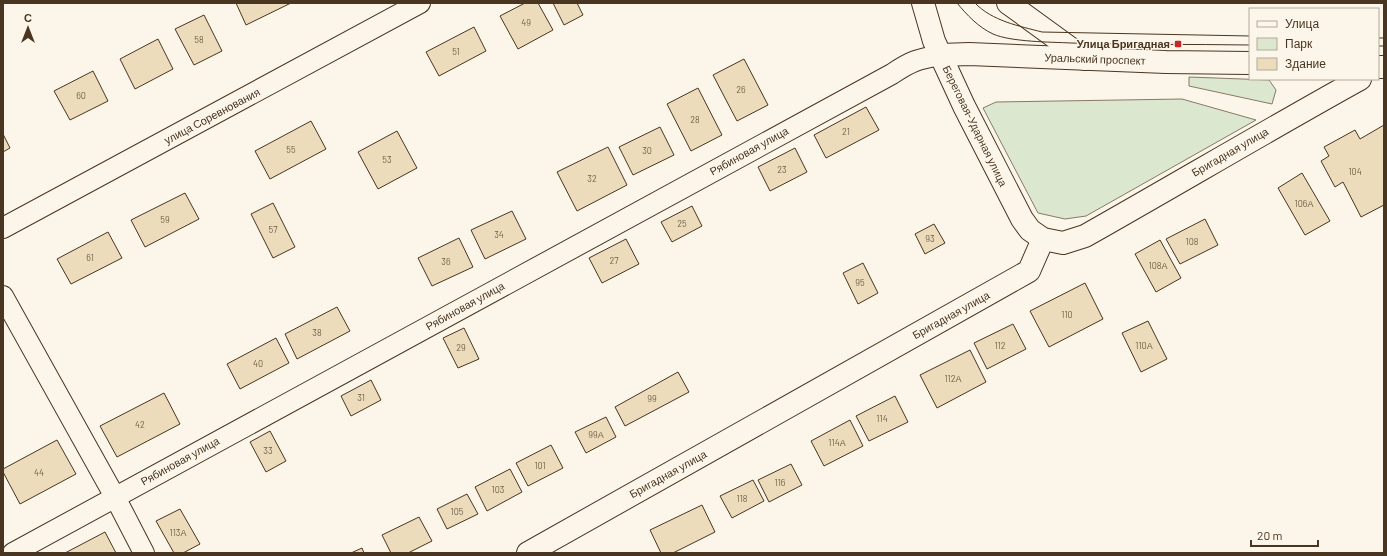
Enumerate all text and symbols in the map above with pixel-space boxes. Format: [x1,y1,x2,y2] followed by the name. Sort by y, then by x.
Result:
[8,8,48,48] north arrow
[1249,8,1379,80] legend
[24,11,32,24] text: С
[1285,16,1319,31] text: Улица
[521,17,531,28] house number: 49
[194,34,204,45] house number: 58
[1285,36,1313,51] text: Парк
[1077,37,1170,50] place label: Улица Бригадная
[1173,39,1183,49] marker: Улица Бригадная
[452,46,460,57] house number: 51
[1044,50,1146,67] street label: Уральский проспект
[1285,56,1326,71] text: Здание
[940,63,1011,189] street label: Береговая-Ударная улица
[736,84,746,95] house number: 26
[162,85,262,146] street label: улица Соревнования
[76,90,86,101] house number: 60
[690,114,700,125] house number: 28
[707,123,791,178] street label: Рябиновая улица
[1189,124,1271,179] street label: Бригадная улица
[842,126,850,137] house number: 21
[286,144,296,155] house number: 55
[642,145,652,156] house number: 30
[382,154,392,165] house number: 53
[777,164,787,175] house number: 23
[1348,166,1362,177] house number: 104
[587,173,597,184] house number: 32
[1295,198,1313,209] house number: 106А
[160,214,170,225] house number: 59
[677,218,687,229] house number: 25
[269,224,278,235] house number: 57
[494,229,504,240] house number: 34
[925,233,935,244] house number: 93
[1186,236,1199,247] house number: 108
[86,252,94,263] house number: 61
[609,255,619,266] house number: 27
[441,256,451,267] house number: 36
[1149,260,1167,271] house number: 108А
[855,277,865,288] house number: 95
[423,278,507,333] street label: Рябиновая улица
[910,288,992,341] street label: Бригадная улица
[1061,309,1073,320] house number: 110
[312,327,322,338] house number: 38
[994,340,1006,351] house number: 112
[1135,340,1153,351] house number: 110А
[456,342,466,353] house number: 29
[253,358,263,369] house number: 40
[944,373,962,384] house number: 112А
[357,392,365,403] house number: 31
[647,393,657,404] house number: 99
[876,413,888,424] house number: 114
[135,419,145,430] house number: 42
[588,429,604,440] house number: 99А
[138,433,222,488] street label: Рябиновая улица
[828,437,846,448] house number: 114А
[263,445,273,456] house number: 33
[627,447,709,500] street label: Бригадная улица
[534,460,546,471] house number: 101
[34,467,44,478] house number: 44
[775,477,786,488] house number: 116
[492,484,505,495] house number: 103
[736,493,748,504] house number: 118
[451,506,464,517] house number: 105
[1251,522,1318,548] scale bar
[170,527,186,538] house number: 113А
[1257,528,1283,542] text: 20 m

